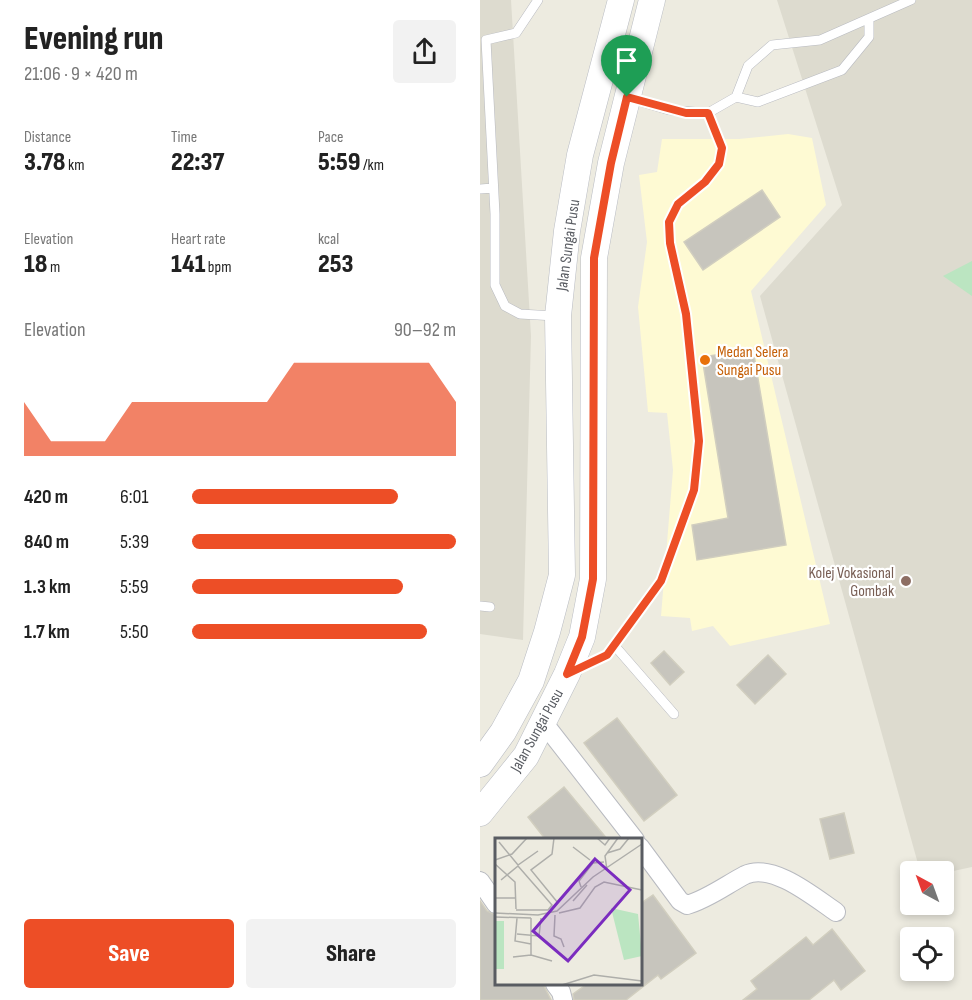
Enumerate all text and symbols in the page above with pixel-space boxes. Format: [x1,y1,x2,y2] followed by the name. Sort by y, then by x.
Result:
[24,19,164,59] text: Evening run
[393,20,456,83] button: share
[601,35,652,97] pin
[610,44,643,77] icon: arrive
[24,62,138,86] text: 21:06 · 9 × 420 m
[24,128,71,147] text: Distance
[171,128,197,147] text: Time
[318,128,343,147] text: Pace
[24,147,66,178] text: 3.78
[171,147,224,178] text: 22:37
[318,147,361,178] text: 5:59
[66,156,85,175] text: km
[361,156,384,175] text: /km
[553,198,584,293] street label: Jalan Sungai Pusu
[24,230,73,249] text: Elevation
[171,230,226,249] text: Heart rate
[318,230,339,249] text: kcal
[24,249,47,280] text: 18
[171,249,205,280] text: 141
[318,249,354,280] text: 253
[47,258,60,277] text: m
[205,258,231,277] text: bpm
[24,318,86,342] text: Elevation
[394,318,456,342] text: 90–92 m
[717,343,788,380] place label: Medan Selera Sungai Pusu
[698,353,712,367] marker: Medan Selera Sungai Pusu
[24,485,68,509] text: 420 m
[120,485,148,509] text: 6:01
[24,530,69,554] text: 840 m
[120,530,149,554] text: 5:39
[809,564,894,601] place label: Kolej Vokasional Gombak
[899,574,913,588] marker: Kolej Vokasional Gombak
[24,575,71,599] text: 1.3 km
[120,575,149,599] text: 5:59
[24,620,70,644] text: 1.7 km
[120,620,149,644] text: 5:50
[506,686,568,776] street label: Jalan Sungai Pusu
[495,838,642,985] inset map
[900,861,954,915] north arrow
[900,861,954,981] map controls
[24,919,234,988] button: Save
[246,919,456,988] button: Share
[900,927,954,981] button: locate

